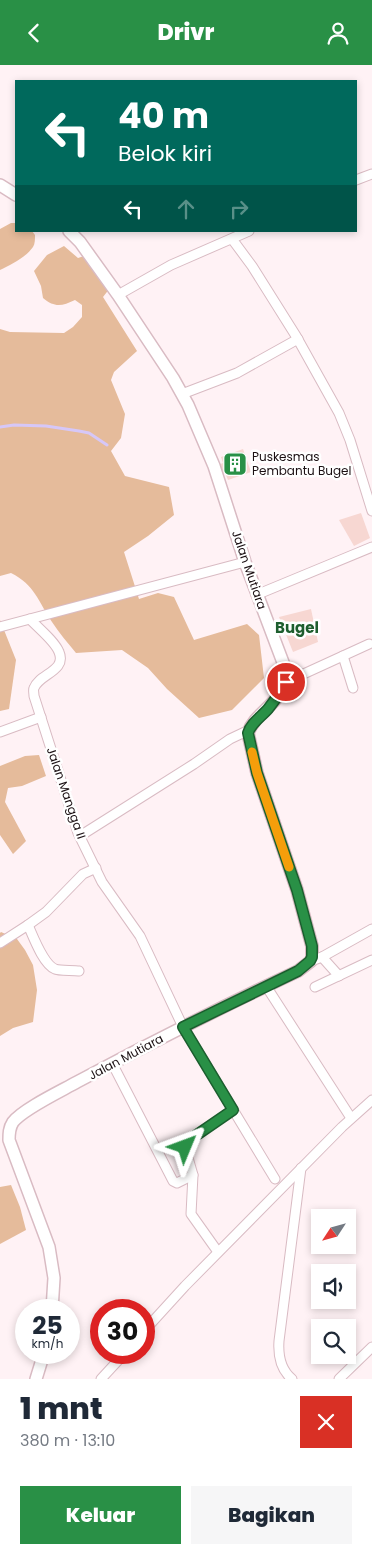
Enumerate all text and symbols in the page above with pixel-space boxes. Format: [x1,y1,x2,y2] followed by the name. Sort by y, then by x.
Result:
[158,17,214,48] text: Drivr
[20,19,48,47] icon: back
[324,19,352,47] icon: person
[118,91,209,140] text: 40 m
[35,100,100,165] icon: left
[118,138,212,169] text: Belok kiri
[119,195,147,223] icon: left
[172,195,200,223] icon: ahead
[225,195,253,223] icon: right
[252,448,351,479] place label: Puskesmas Pembantu Bugel
[222,451,248,477] building icon: Puskesmas Pembantu Bugel
[228,528,271,612] street label: Jalan Mutiara
[275,617,319,638] district label: Bugel
[265,661,307,703] pin
[272,668,300,696] icon: arrive
[43,745,90,841] street label: Jalan Mangga II
[85,1030,166,1083] street label: Jalan Mutiara
[158,1120,210,1172] position arrow
[311,1209,356,1254] north arrow
[311,1209,356,1364] map controls
[311,1264,356,1309] button: sound
[90,1299,155,1364] speed limit sign: 30
[32,1308,63,1343] text: 25
[311,1319,356,1364] button: search
[32,1335,63,1352] text: km/h
[20,1387,103,1430] text: 1 mnt
[300,1396,352,1448] button: close
[20,1429,115,1452] text: 380 m · 13:10
[20,1486,181,1544] button: Keluar
[191,1486,352,1544] button: Bagikan

